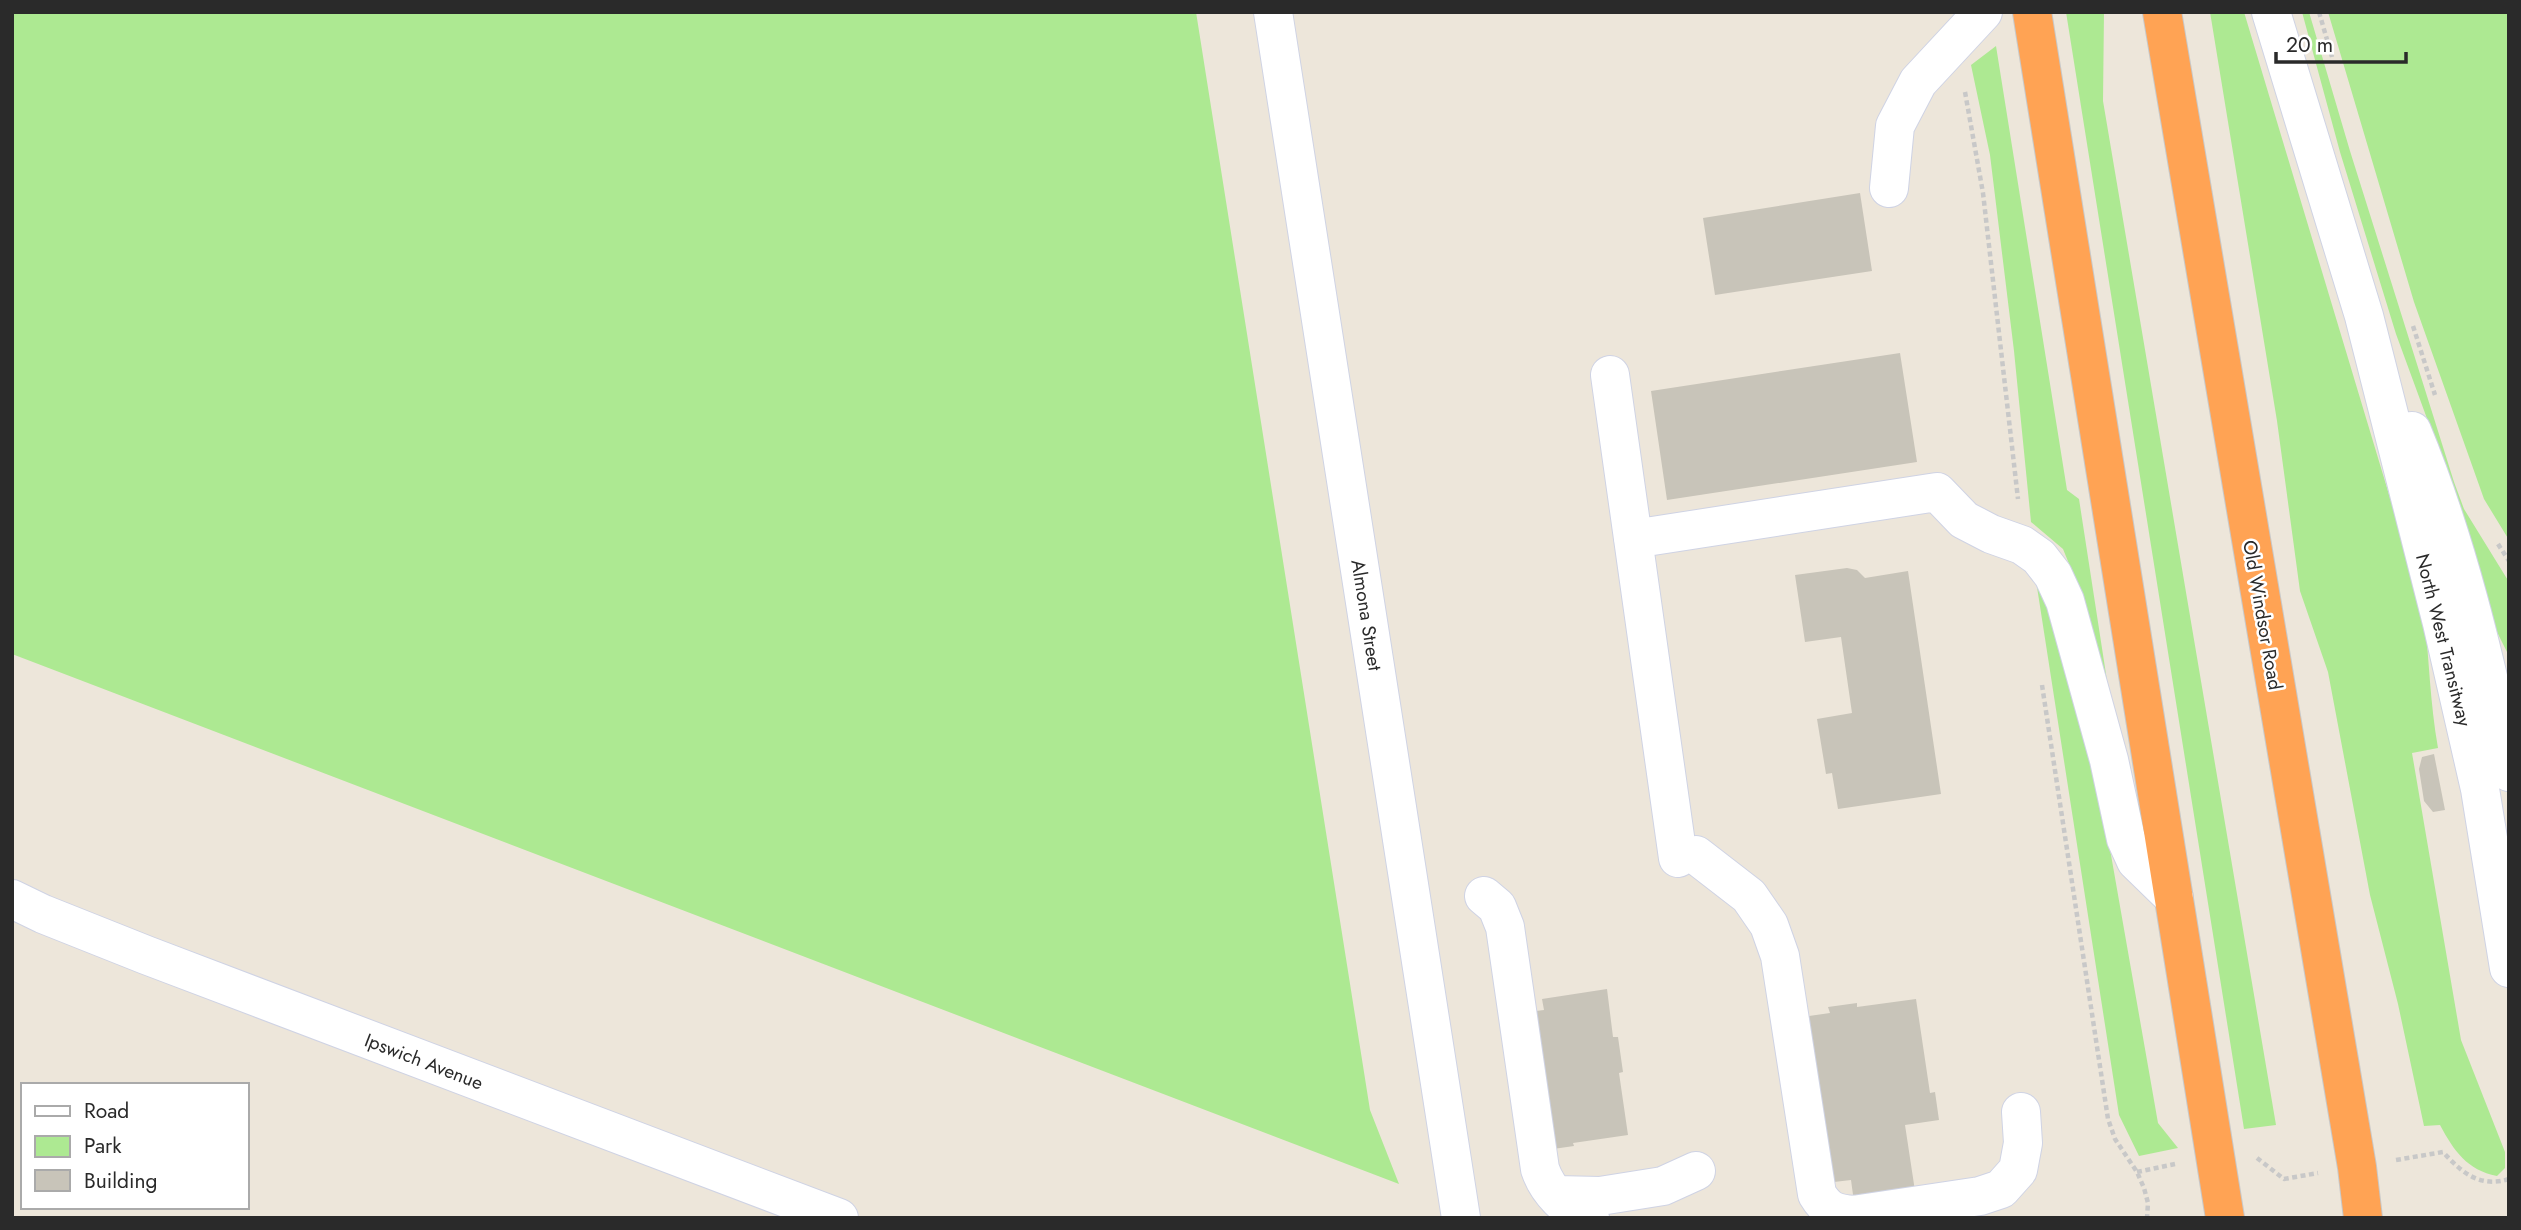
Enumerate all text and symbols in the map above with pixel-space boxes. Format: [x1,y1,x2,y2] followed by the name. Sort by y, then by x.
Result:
[2276,21,2406,65] scale bar
[2286,30,2333,60] text: 20 m
[2236,538,2289,692] street label: Old Windsor Road
[2409,551,2478,730] street label: North West Transitway
[1344,558,1389,673] street label: Almona Street
[361,1026,487,1097] street label: Ipswich Avenue
[21,1083,248,1209] legend
[84,1096,129,1126] text: Road
[84,1131,122,1161] text: Park
[84,1166,157,1196] text: Building

